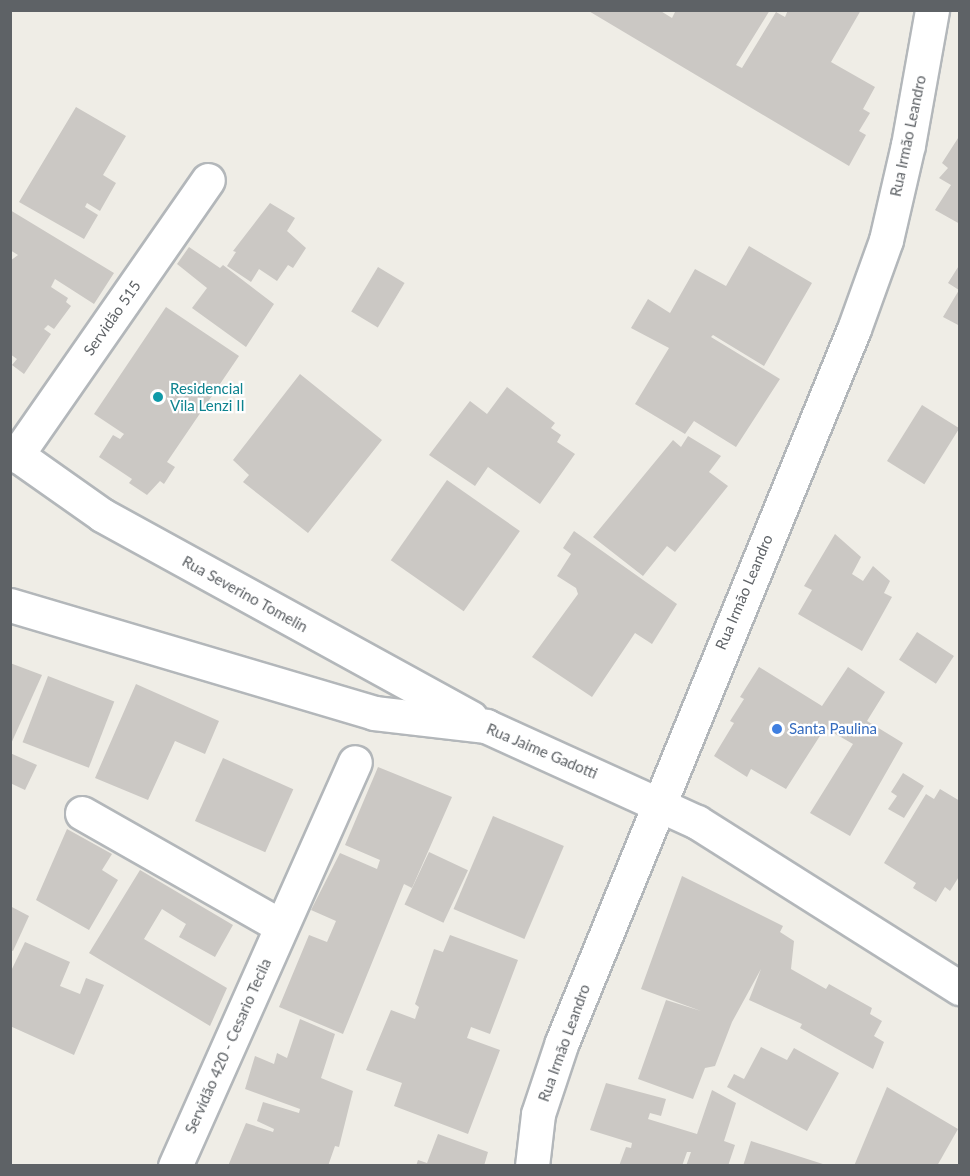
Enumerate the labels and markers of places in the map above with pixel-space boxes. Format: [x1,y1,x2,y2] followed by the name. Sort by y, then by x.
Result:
[170,379,245,414] place label: Residencial Vila Lenzi II
[151,390,165,404] marker: Residencial Vila Lenzi II
[789,720,877,738] place label: Santa Paulina
[770,722,784,736] marker: Santa Paulina

